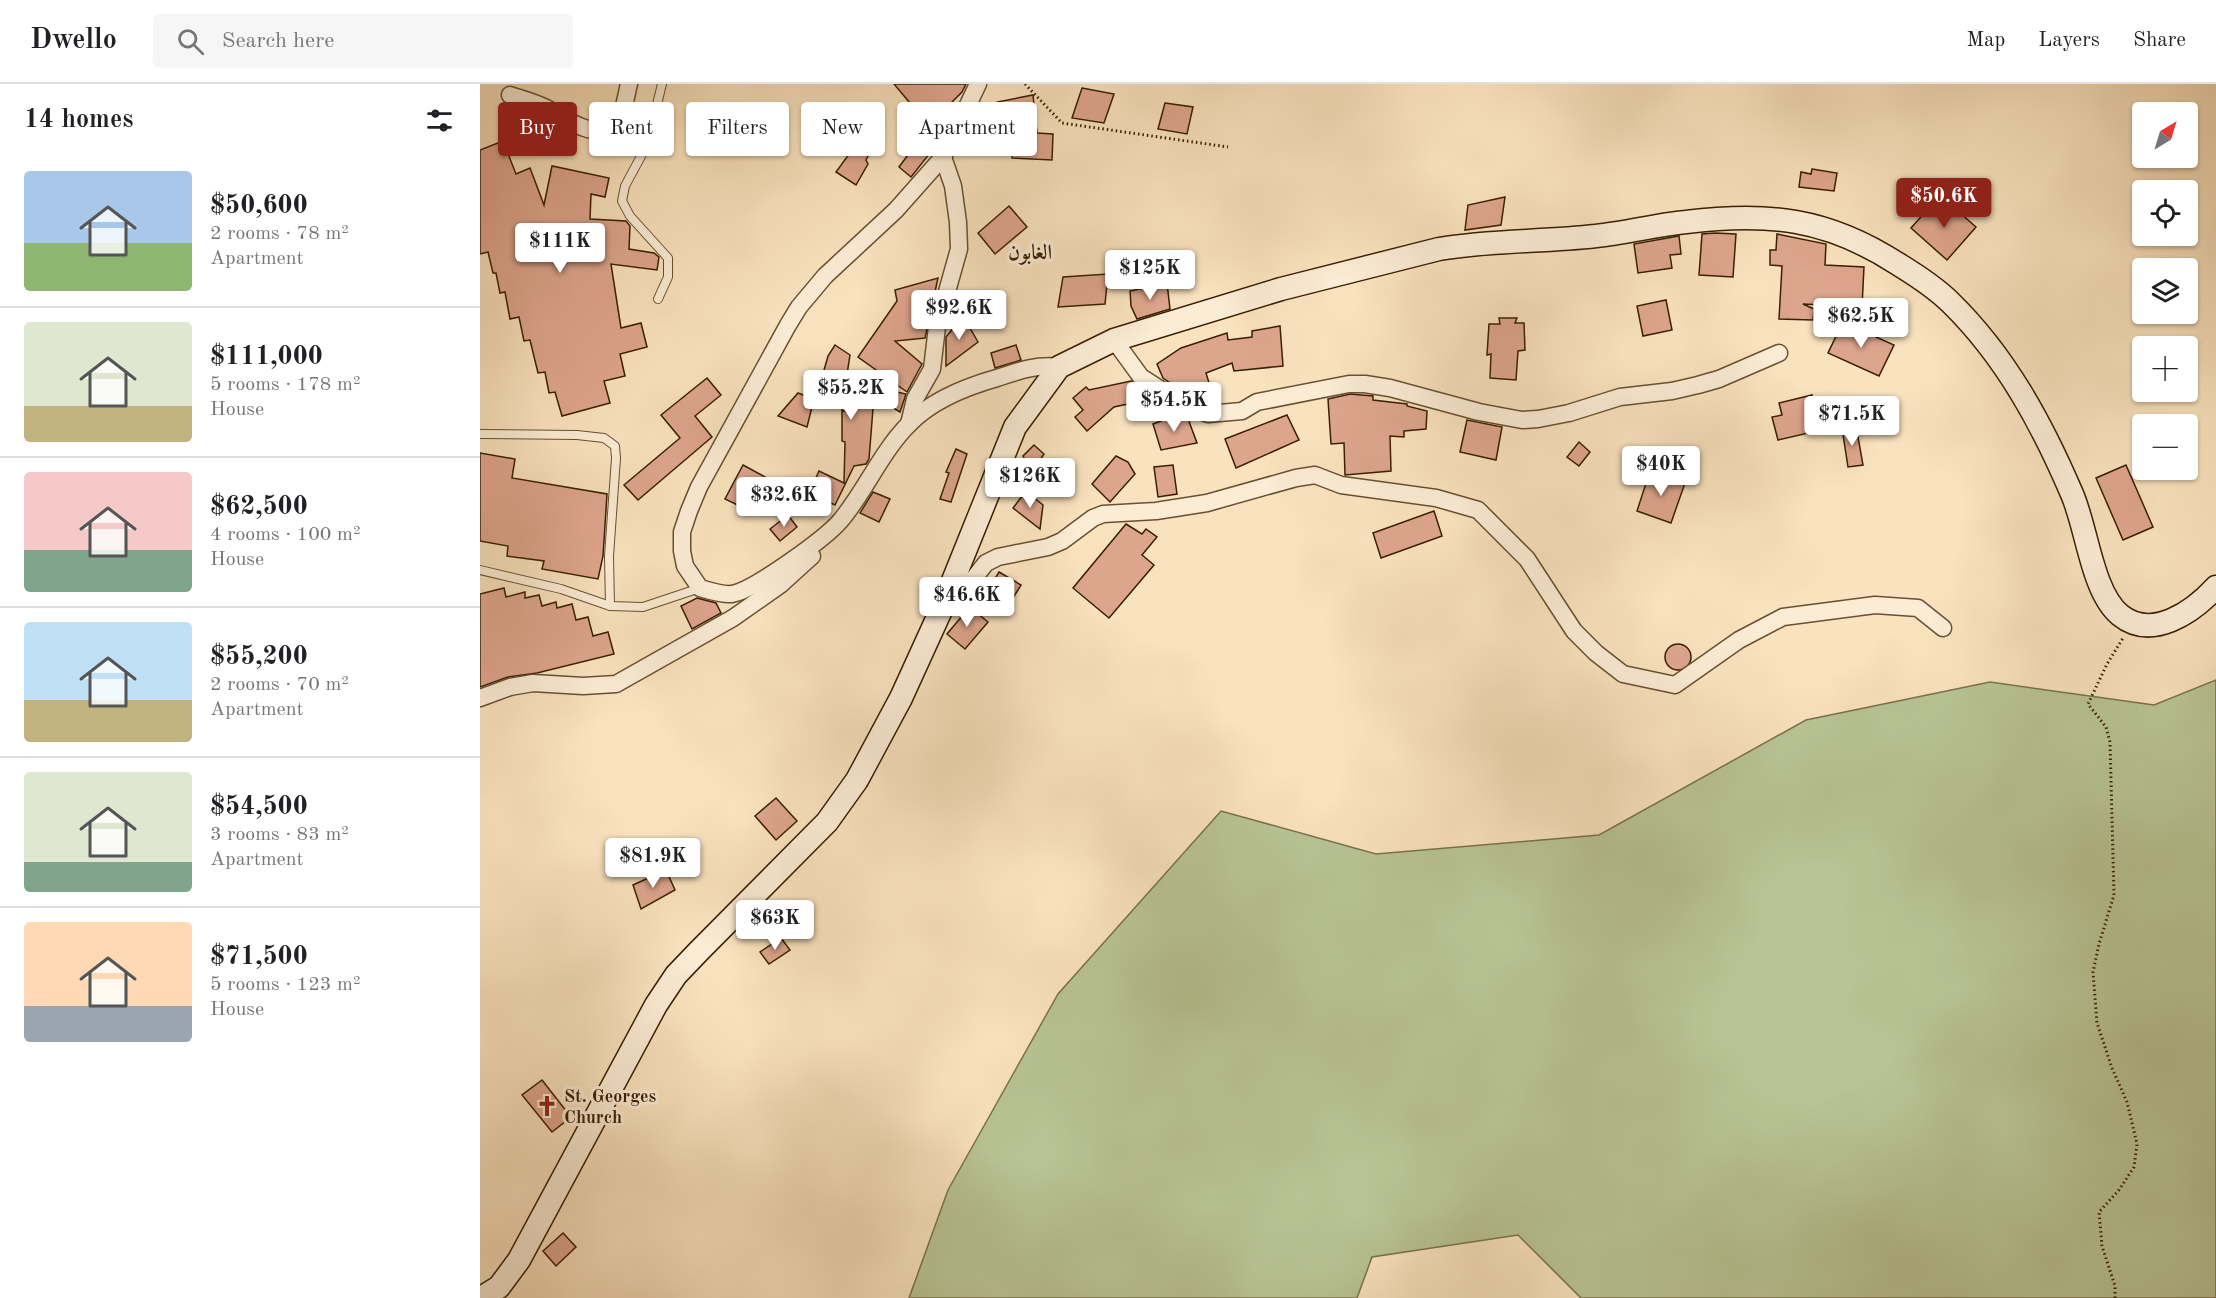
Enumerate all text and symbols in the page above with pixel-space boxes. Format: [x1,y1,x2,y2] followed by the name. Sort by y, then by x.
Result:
[153,14,573,68] search box
[174,25,207,58] icon: search
[30,27,117,55] text: Dwello
[222,30,334,52] text: Search here
[1966,30,2005,51] text: Map
[2038,30,2100,51] text: Layers
[2133,30,2186,51] text: Share
[498,102,577,156] chip: Buy
[589,102,674,156] chip: Rent
[686,102,789,156] chip: Filters
[801,102,885,156] chip: New
[897,102,1037,156] chip: Apartment
[2132,102,2198,168] north arrow
[2132,102,2198,480] map controls
[423,104,456,137] icon: filters
[24,107,133,133] text: 14 homes
[1895,178,1993,229] pin: $50.6K
[2132,180,2198,246] button: locate
[1910,187,1978,207] text: $50.6K
[210,193,308,219] text: $50,600
[72,195,144,267] icon: home
[518,223,602,274] pin: $111K
[210,224,349,244] text: 2 rooms · 78 m²
[529,232,591,252] text: $111K
[1008,242,1052,265] district label: الغابون
[210,249,304,269] text: Apartment
[1108,250,1192,301] pin: $125K
[2132,258,2198,324] button: layers
[1119,259,1181,279] text: $125K
[910,290,1008,341] pin: $92.6K
[1812,298,1910,349] pin: $62.5K
[925,299,993,319] text: $92.6K
[1827,307,1895,327] text: $62.5K
[2132,336,2198,402] button: +
[210,344,323,370] text: $111,000
[72,346,144,418] icon: home
[802,370,900,421] pin: $55.2K
[210,375,360,395] text: 5 rooms · 178 m²
[817,379,885,399] text: $55.2K
[1125,382,1223,433] pin: $54.5K
[1140,391,1208,411] text: $54.5K
[1803,396,1901,447] pin: $71.5K
[210,400,264,420] text: House
[1818,405,1886,425] text: $71.5K
[2132,414,2198,480] button: −
[1625,446,1697,497] pin: $40K
[1636,455,1686,475] text: $40K
[988,458,1072,509] pin: $126K
[999,467,1061,487] text: $126K
[735,477,833,528] pin: $32.6K
[750,486,818,506] text: $32.6K
[210,494,308,520] text: $62,500
[72,496,144,568] icon: home
[210,525,360,545] text: 4 rooms · 100 m²
[210,550,264,570] text: House
[918,577,1016,628] pin: $46.6K
[933,586,1001,606] text: $46.6K
[210,644,308,670] text: $55,200
[72,646,144,718] icon: home
[210,675,349,695] text: 2 rooms · 70 m²
[210,700,304,720] text: Apartment
[210,794,308,820] text: $54,500
[72,796,144,868] icon: home
[210,825,349,845] text: 3 rooms · 83 m²
[604,838,702,889] pin: $81.9K
[619,847,687,867] text: $81.9K
[210,850,304,870] text: Apartment
[739,900,811,951] pin: $63K
[750,909,800,929] text: $63K
[210,944,308,970] text: $71,500
[72,946,144,1018] icon: home
[210,975,360,995] text: 5 rooms · 123 m²
[210,1000,264,1020] text: House
[564,1088,657,1127] place label: St. Georges Church
[535,1094,559,1118] church icon: St. Georges Church

